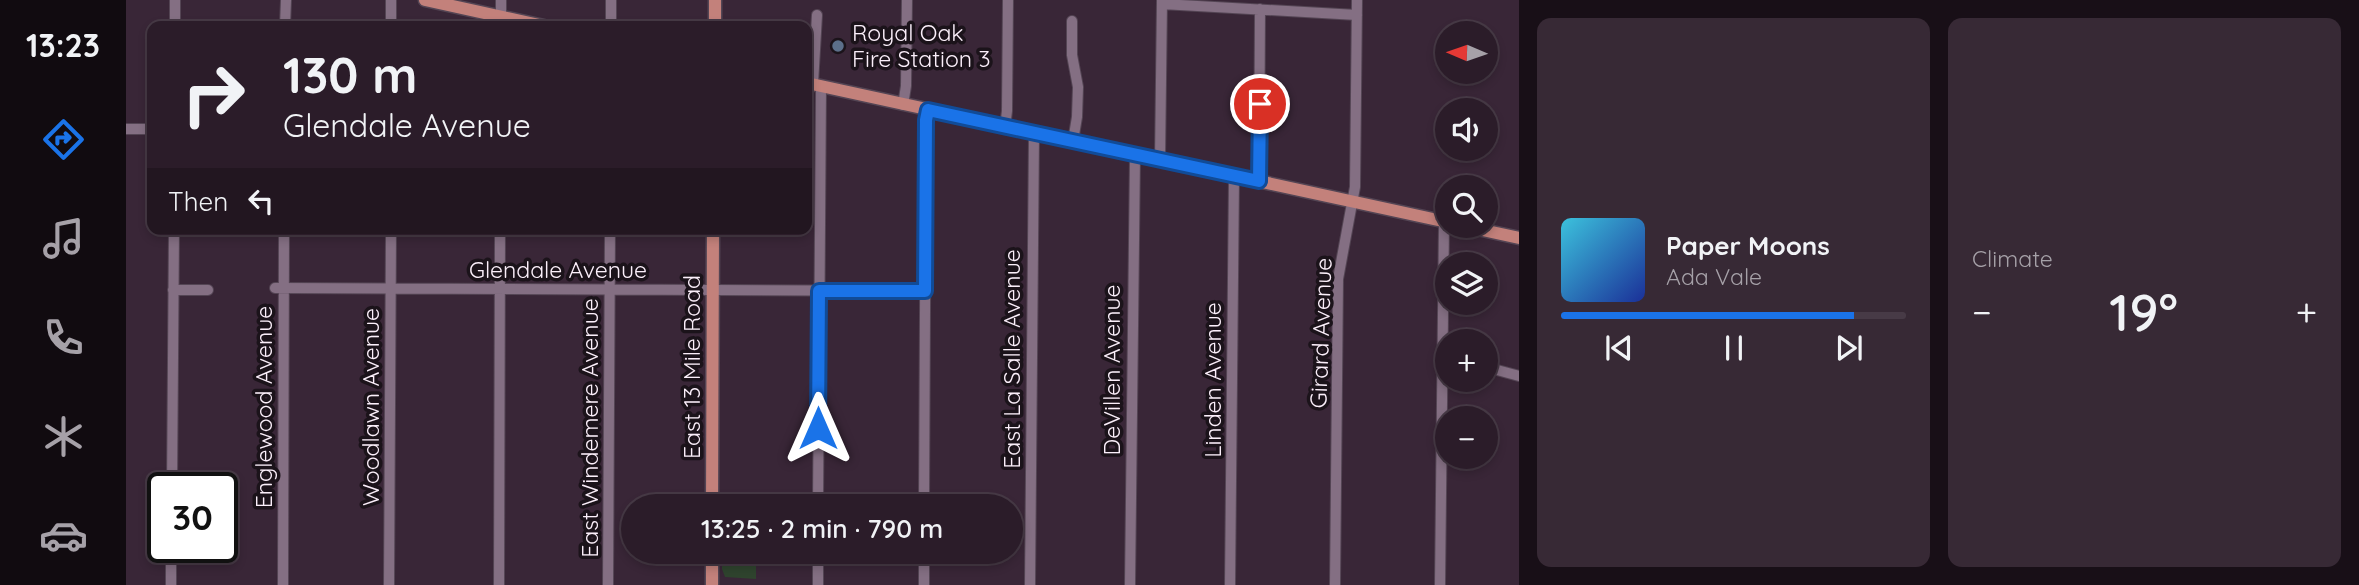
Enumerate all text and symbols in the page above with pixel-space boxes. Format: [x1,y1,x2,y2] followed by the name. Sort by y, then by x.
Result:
[852,18,990,73] place label: Royal Oak Fire Station 3
[1435,21,1498,84] north arrow
[1435,21,1498,469] map controls
[26,25,100,65] text: 13:23
[830,38,846,54] marker: Royal Oak Fire Station 3
[283,44,417,105] text: 130 m
[168,49,259,140] icon: right
[1230,74,1290,134] pin
[1241,85,1279,123] icon: arrive
[1435,98,1498,161] button: sound
[283,105,531,145] text: Glendale Avenue
[39,115,88,164] icon: directions
[1435,175,1498,238] button: search
[242,182,280,220] icon: left
[168,185,228,218] text: Then
[39,214,88,263] icon: music
[1666,229,1830,262] text: Paper Moons
[1972,244,2053,273] text: Climate
[997,249,1026,469] street label: East La Salle Avenue
[1435,252,1498,315] button: layers
[469,255,647,284] street label: Glendale Avenue
[1303,257,1338,409] street label: Girard Avenue
[1666,262,1762,291] text: Ada Vale
[677,275,706,459] street label: East 13 Mile Road
[2109,279,2178,344] text: 19°
[1097,284,1126,456] street label: DeVillen Avenue
[1972,288,1992,336] text: −
[2296,288,2317,336] text: +
[575,298,604,558] street label: East Windemere Avenue
[1198,302,1227,458] street label: Linden Avenue
[249,306,278,508] street label: Englewood Avenue
[356,308,385,506] street label: Woodlawn Avenue
[39,313,88,362] icon: phone
[1435,329,1498,392] button: +
[1600,329,1638,367] icon: previous
[1715,329,1753,367] icon: pause
[1830,329,1868,367] icon: next
[781,391,855,465] position arrow
[1435,406,1498,469] button: −
[39,412,88,461] icon: climate
[147,472,238,563] speed limit sign: 30
[39,511,88,560] icon: car
[701,512,943,545] text: 13:25 · 2 min · 790 m

